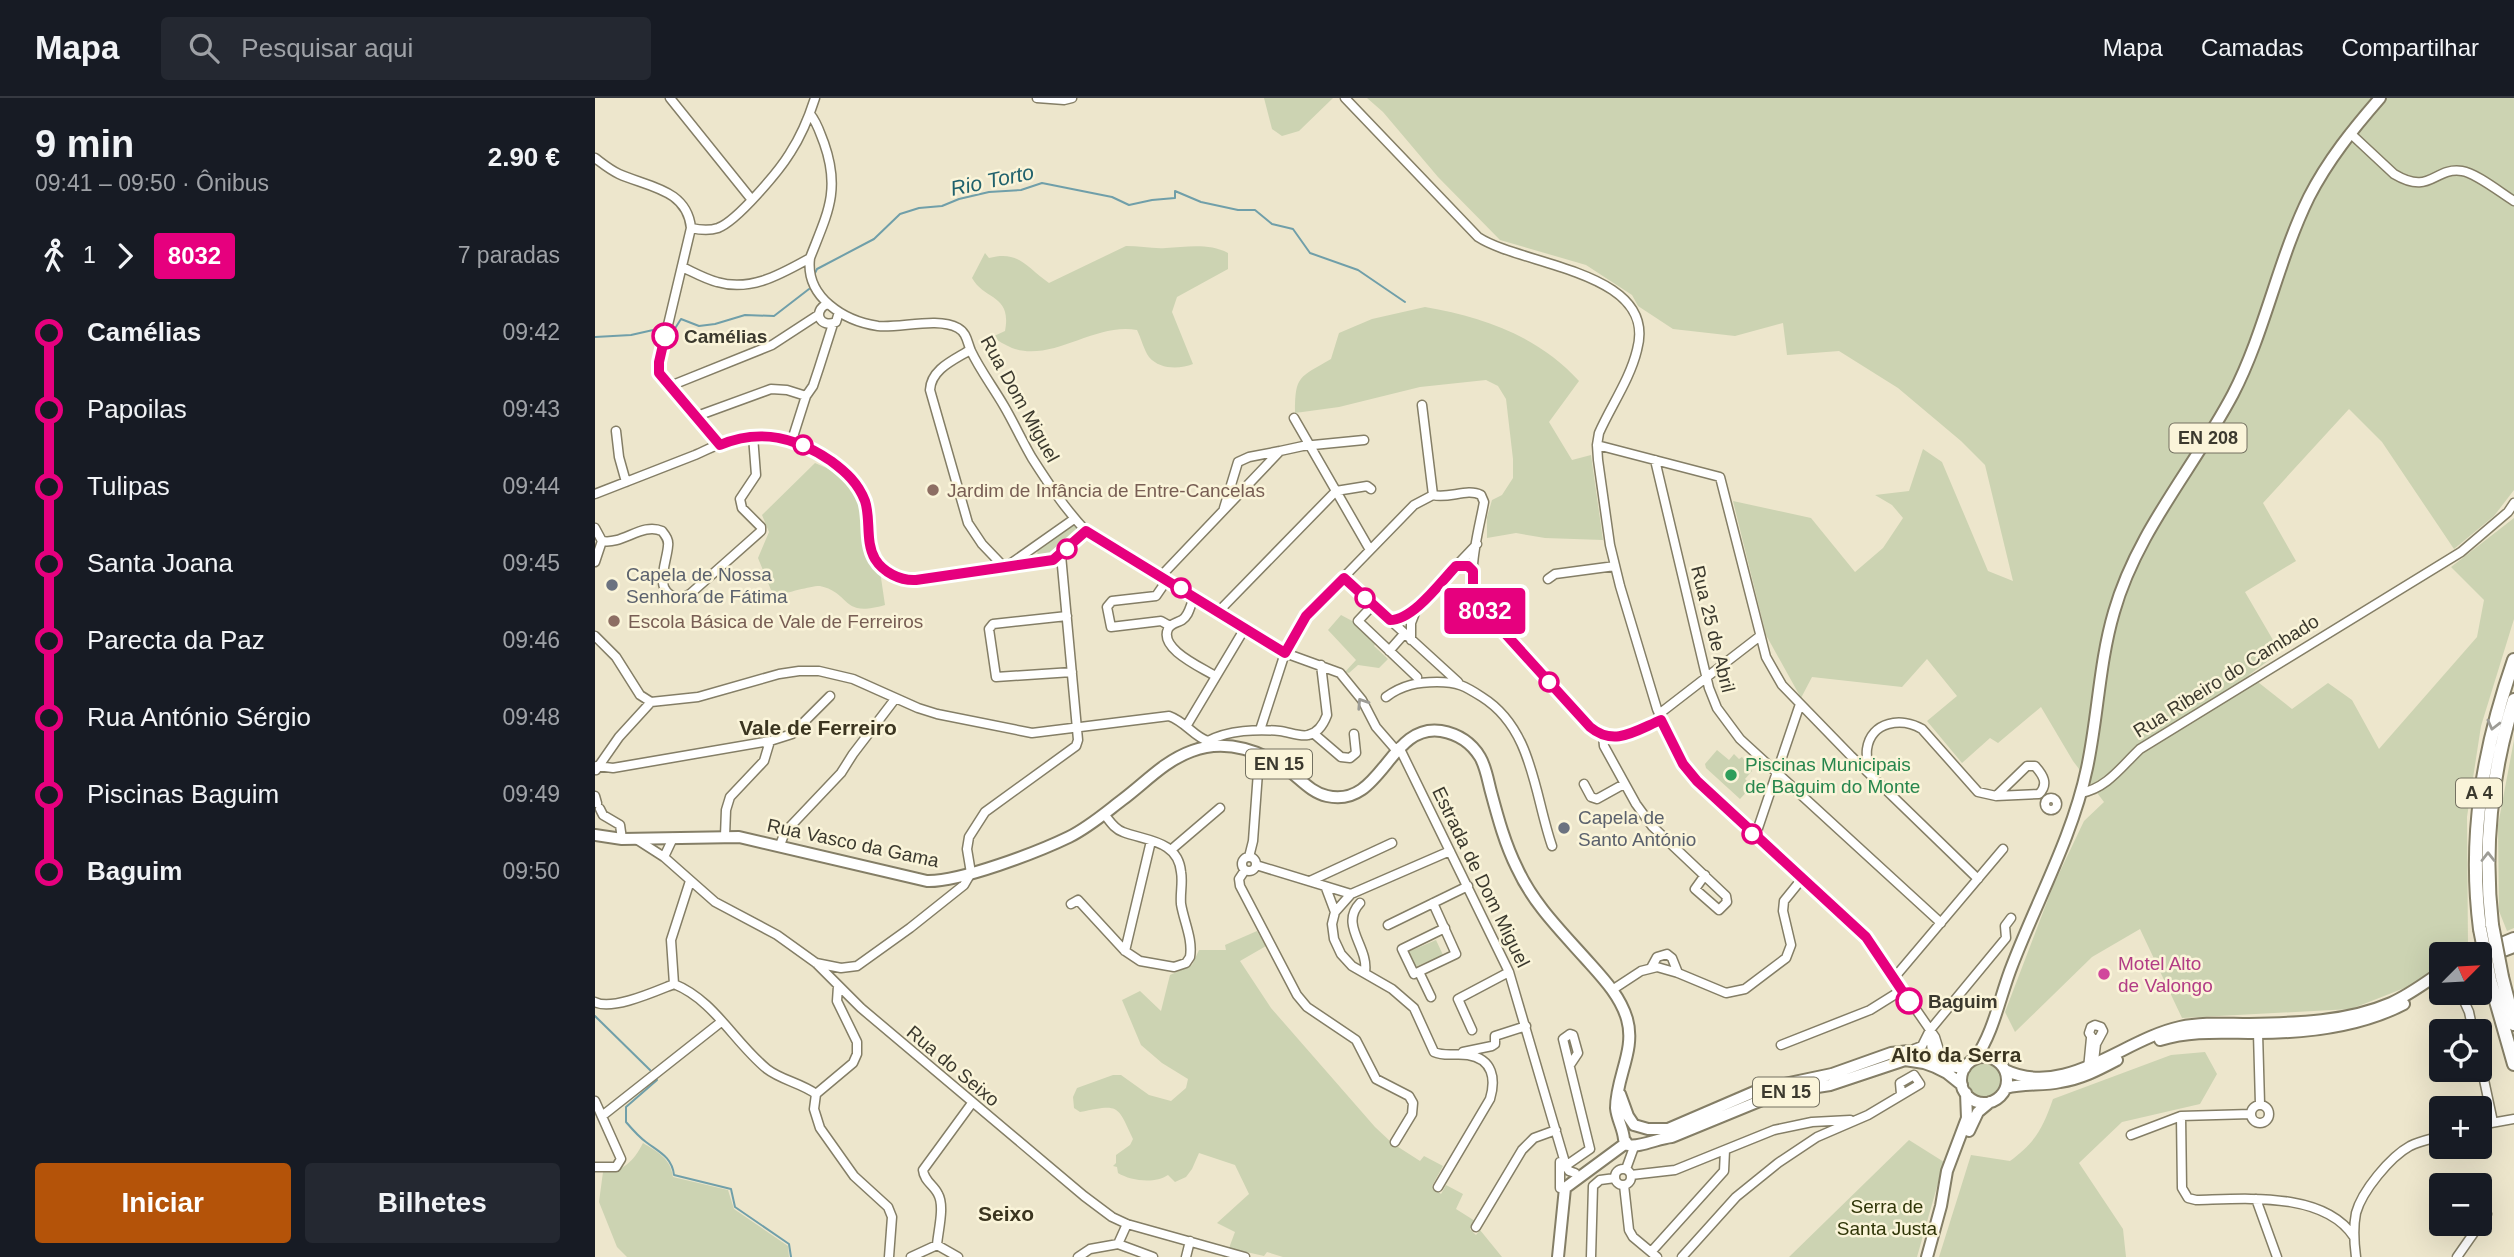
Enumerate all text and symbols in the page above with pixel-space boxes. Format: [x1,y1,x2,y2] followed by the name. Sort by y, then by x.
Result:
[161,17,651,80] search box
[35,29,119,66] text: Mapa
[185,29,223,67] icon: search
[241,33,413,63] text: Pesquisar aqui
[2103,34,2163,61] text: Mapa
[2201,34,2304,61] text: Camadas
[2342,34,2479,61] text: Compartilhar
[35,123,134,165] text: 9 min
[488,142,560,172] text: 2.90 €
[948,160,1036,200] water label: Rio Torto
[35,170,269,196] text: 09:41 – 09:50 · Ônibus
[35,237,73,275] icon: walk
[106,237,144,275] icon: forward
[83,242,96,268] text: 1
[168,242,221,269] text: 8032
[458,242,560,268] text: 7 paradas
[87,317,201,347] text: Camélias
[502,319,560,345] text: 09:42
[652,323,678,349] marker: Camélias
[684,326,767,347] place label: Camélias
[977,332,1063,466] street label: Rua Dom Miguel
[87,394,187,424] text: Papoilas
[502,396,560,422] text: 09:43
[2169,424,2247,452] road number: EN 208
[793,435,813,455] unlabelled marker
[87,471,170,501] text: Tulipas
[502,473,560,499] text: 09:44
[947,480,1265,501] place label: Jardim de Infância de Entre-Cancelas
[925,482,941,498] marker: Jardim de Infância de Entre-Cancelas
[1057,539,1077,559] unlabelled marker
[87,548,233,578] text: Santa Joana
[502,550,560,576] text: 09:45
[1687,563,1739,695] street label: Rua 25 de Abril
[626,564,788,607] place label: Capela de Nossa Senhora de Fátima
[604,577,620,593] marker: Capela de Nossa Senhora de Fátima
[1171,578,1191,598] unlabelled marker
[1355,588,1375,608] unlabelled marker
[1436,588,1534,634] line badge: 8032
[1458,597,1512,624] text: 8032
[2130,610,2322,742] street label: Rua Ribeiro do Cambado
[628,611,923,632] place label: Escola Básica de Vale de Ferreiros
[606,613,622,629] marker: Escola Básica de Vale de Ferreiros
[87,625,265,655] text: Parecta da Paz
[502,627,560,653] text: 09:46
[1539,672,1559,692] unlabelled marker
[1357,698,1370,711] one-way arrow
[87,702,311,732] text: Rua António Sérgio
[502,704,560,730] text: 09:48
[739,716,897,739] district label: Vale de Ferreiro
[2487,719,2501,731] one-way arrow
[1246,750,1312,778] road number: EN 15
[1745,754,1920,797] place label: Piscinas Municipais de Baguim do Monte
[1723,767,1739,783] marker: Piscinas Municipais de Baguim do Monte
[2456,778,2502,808] road number: A 4
[87,779,279,809] text: Piscinas Baguim
[502,781,560,807] text: 09:49
[1428,783,1534,971] street label: Estrada de Dom Miguel
[1578,807,1696,850] place label: Capela de Santo António
[765,815,941,872] street label: Rua Vasco da Gama
[1556,820,1572,836] marker: Capela de Santo António
[1742,824,1762,844] unlabelled marker
[2480,851,2496,862] one-way arrow
[87,856,182,886] text: Baguim
[502,858,560,884] text: 09:50
[2429,942,2492,1004] north arrow
[2429,942,2492,1236] map controls
[2118,953,2213,996] place label: Motel Alto de Valongo
[2096,966,2112,982] marker: Motel Alto de Valongo
[1896,988,1922,1014] marker: Baguim
[1928,991,1998,1012] place label: Baguim
[2429,1019,2492,1082] button: locate
[903,1021,1003,1111] street label: Rua do Seixo
[1891,1043,2022,1066] district label: Alto da Serra
[1753,1077,1819,1107] road number: EN 15
[2429,1096,2492,1159] button: +
[35,1163,291,1243] button: Iniciar
[305,1163,560,1243] button: Bilhetes
[2429,1173,2492,1236] button: −
[1837,1196,1938,1239] park label: Serra de Santa Justa
[978,1202,1034,1225] district label: Seixo

